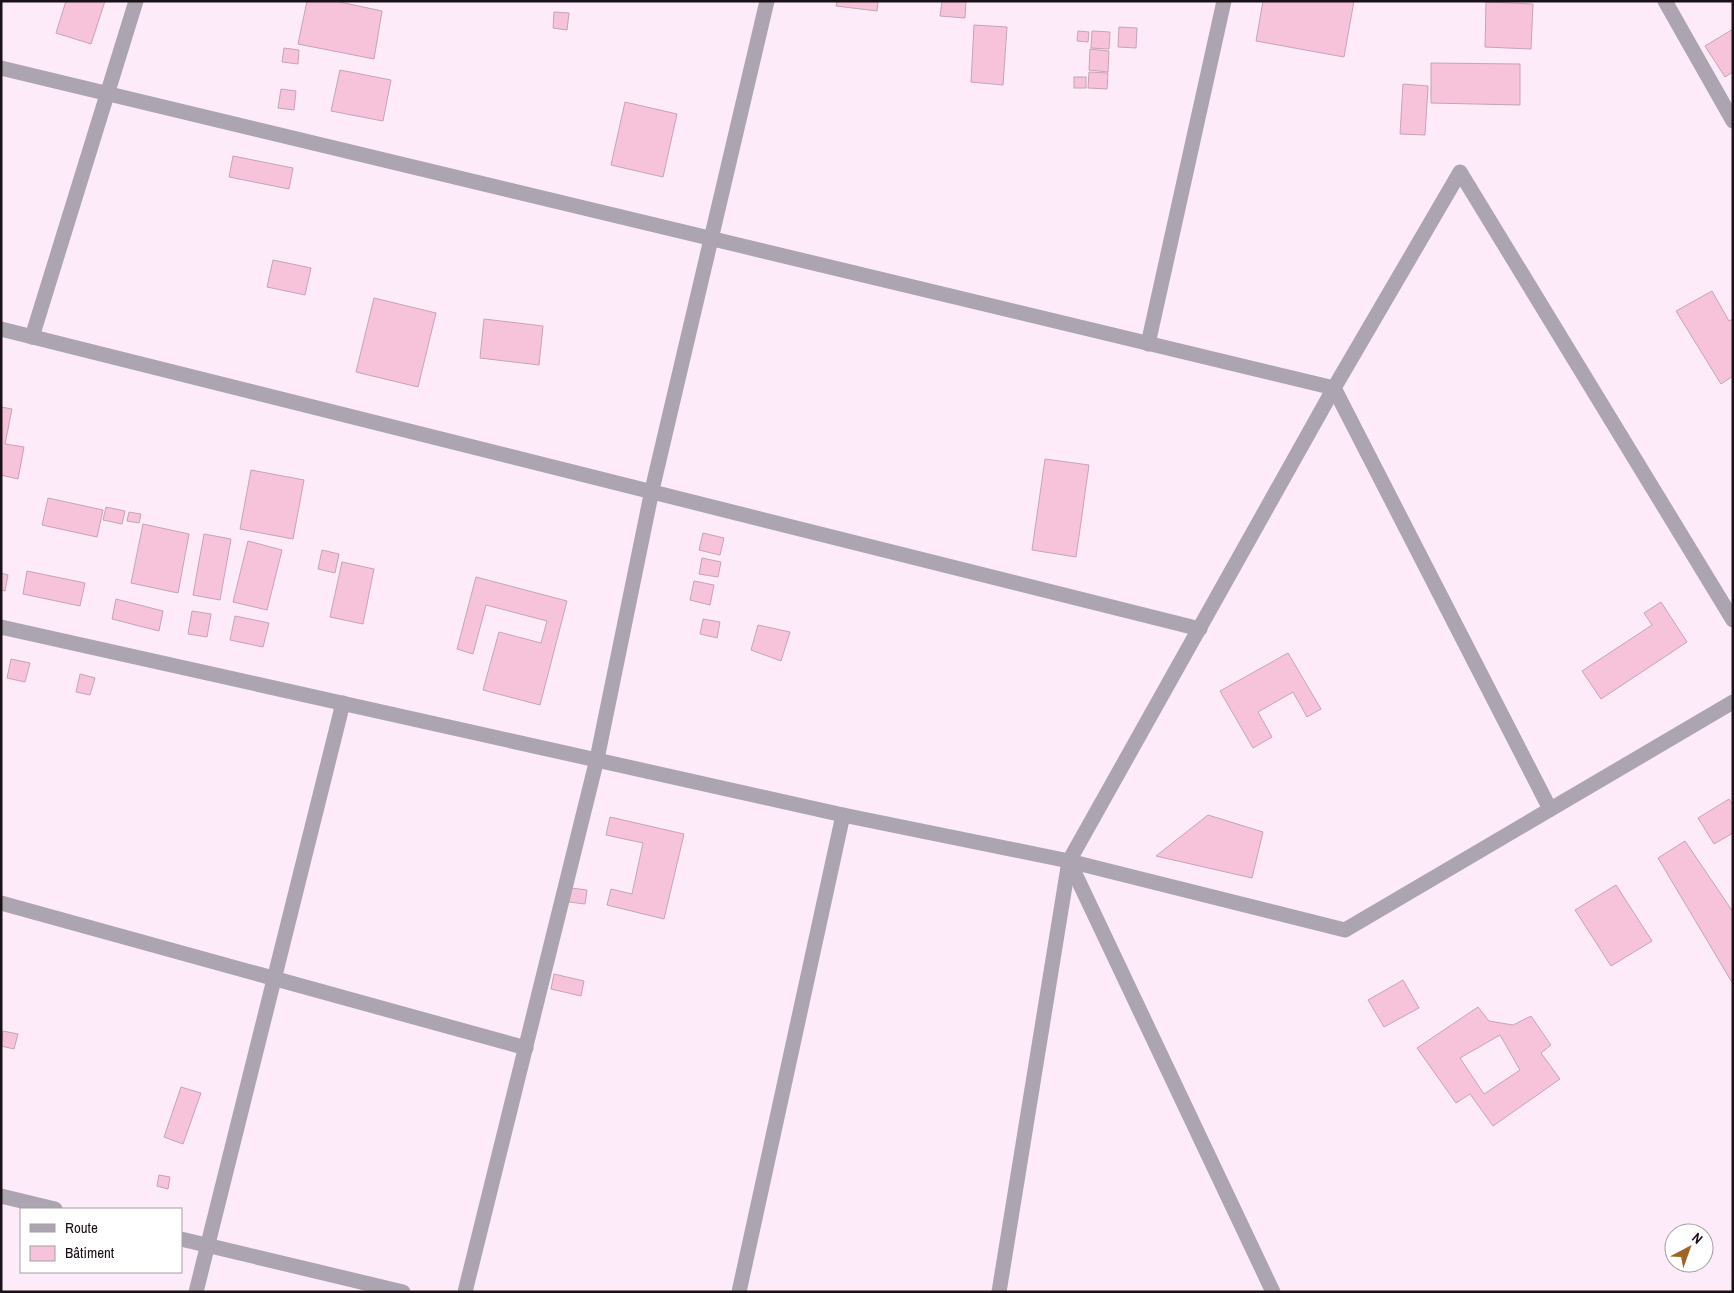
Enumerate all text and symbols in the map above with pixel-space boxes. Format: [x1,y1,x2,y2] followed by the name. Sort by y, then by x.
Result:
[20,1208,182,1273] legend
[65,1217,98,1238] text: Route
[1664,1223,1714,1273] north arrow
[1688,1229,1707,1248] text: N
[65,1242,115,1263] text: Bâtiment

